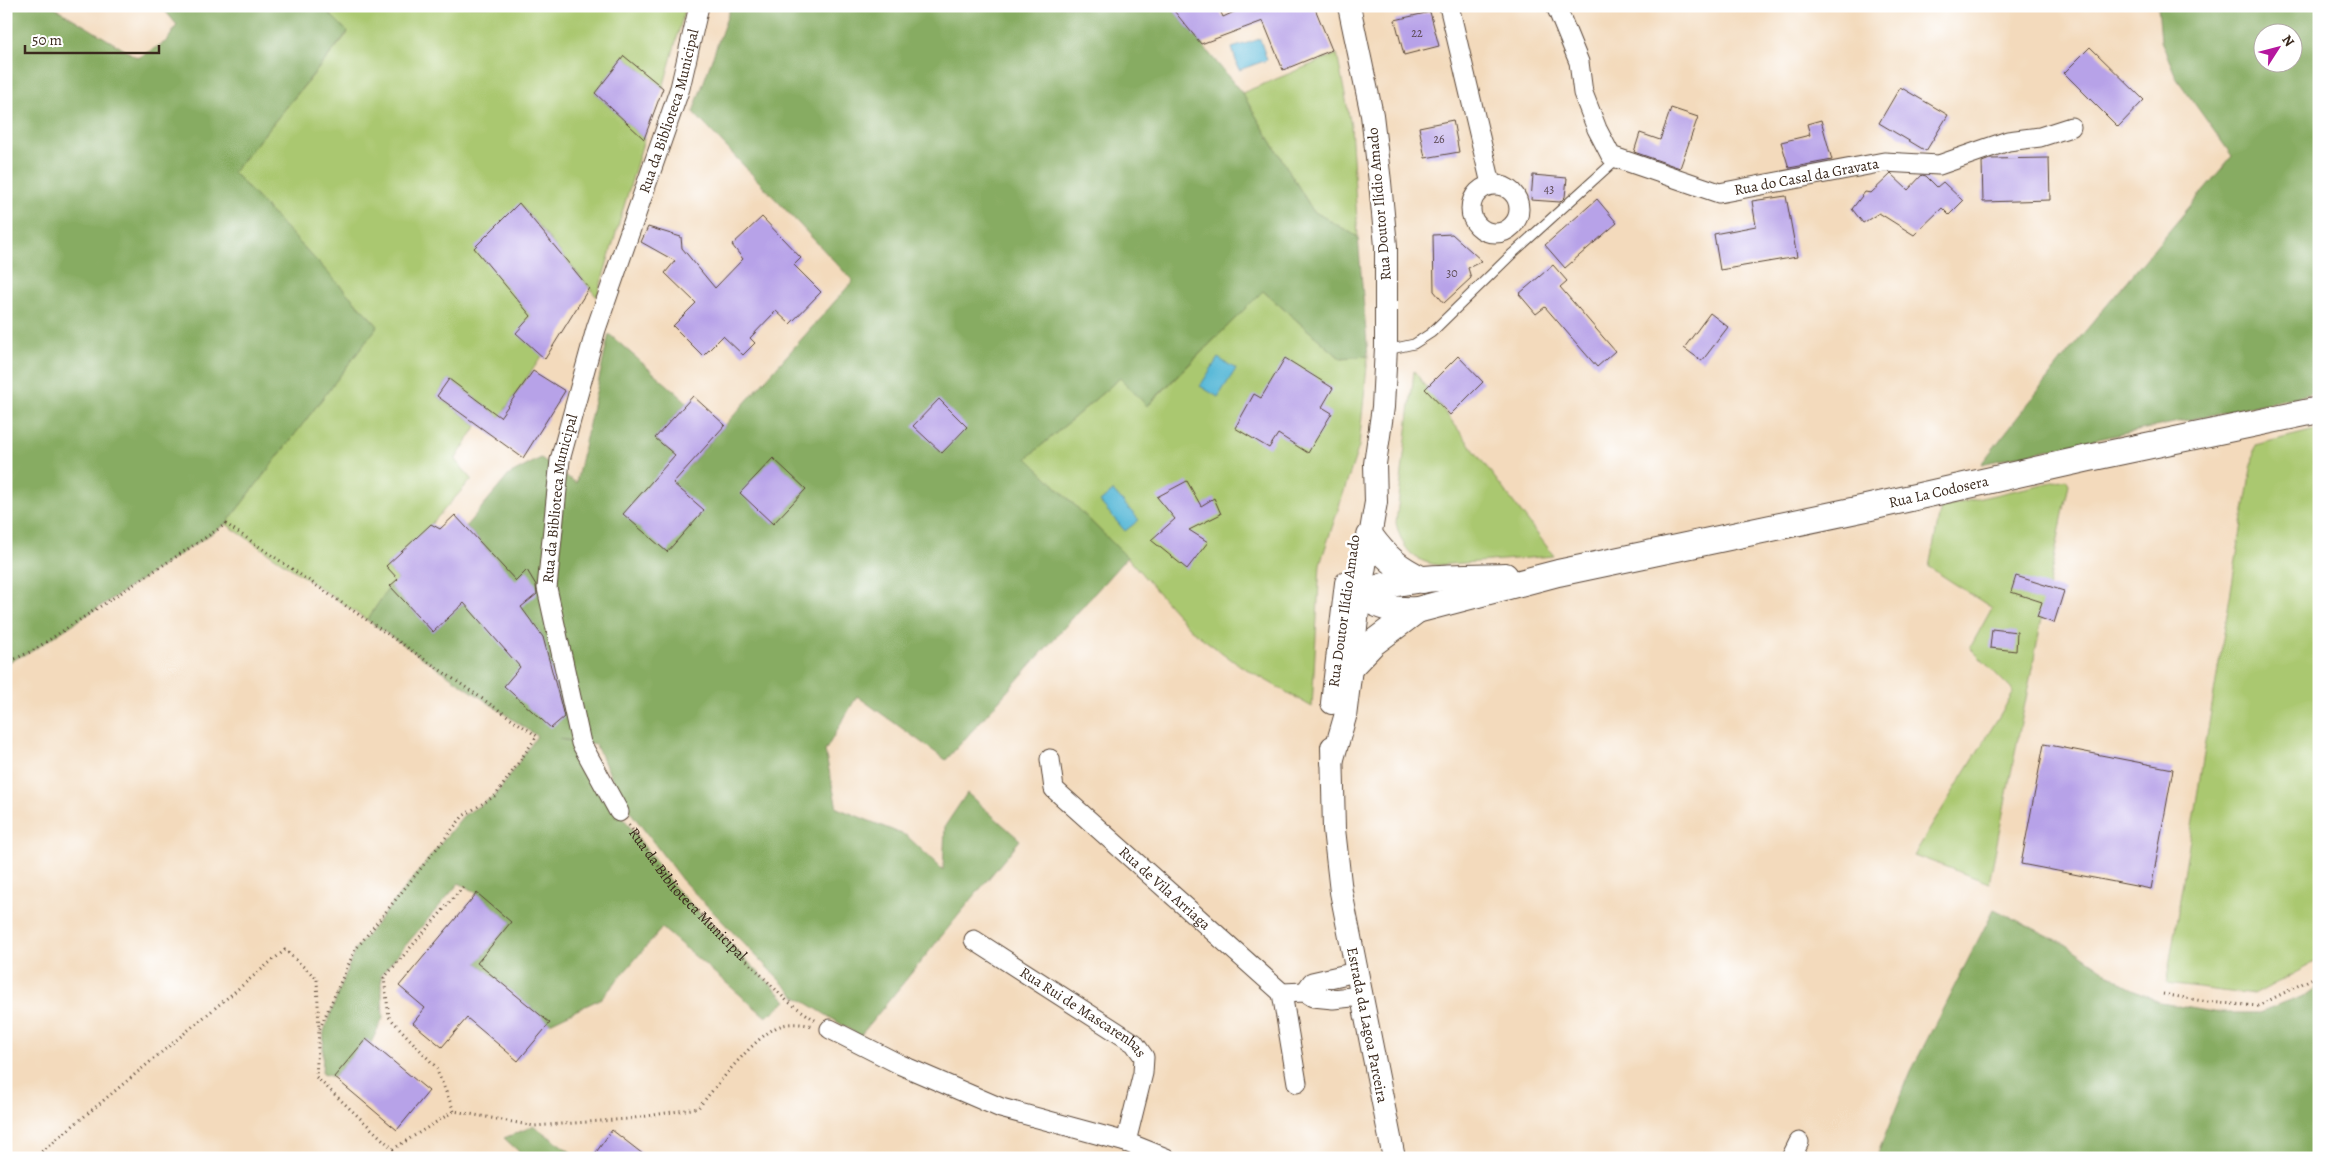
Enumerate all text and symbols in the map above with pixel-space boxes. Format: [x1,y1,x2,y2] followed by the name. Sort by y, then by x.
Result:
[25,22,159,54] scale bar
[2252,22,2302,72] north arrow
[1411,25,1423,41] house number: 22
[634,27,703,196] street label: Rua da Biblioteca Municipal
[32,30,62,50] text: 50 m
[2277,31,2299,50] text: N
[1362,127,1396,281] street label: Rua Doutor Ilídio Amado
[1433,131,1445,147] house number: 26
[1732,153,1881,200] street label: Rua do Casal da Gravata
[1544,181,1554,197] house number: 43
[1446,265,1458,281] house number: 30
[538,411,582,584] street label: Rua da Biblioteca Municipal
[1887,471,1990,513] street label: Rua La Codosera
[1323,534,1365,688] street label: Rua Doutor Ilídio Amado
[624,824,752,965] street label: Rua da Biblioteca Municipal
[1115,842,1215,934] street label: Rua de Vila Arriaga
[1342,945,1393,1105] street label: Estrada da Lagoa Parceira
[1016,962,1151,1061] street label: Rua Rui de Mascarenhas

